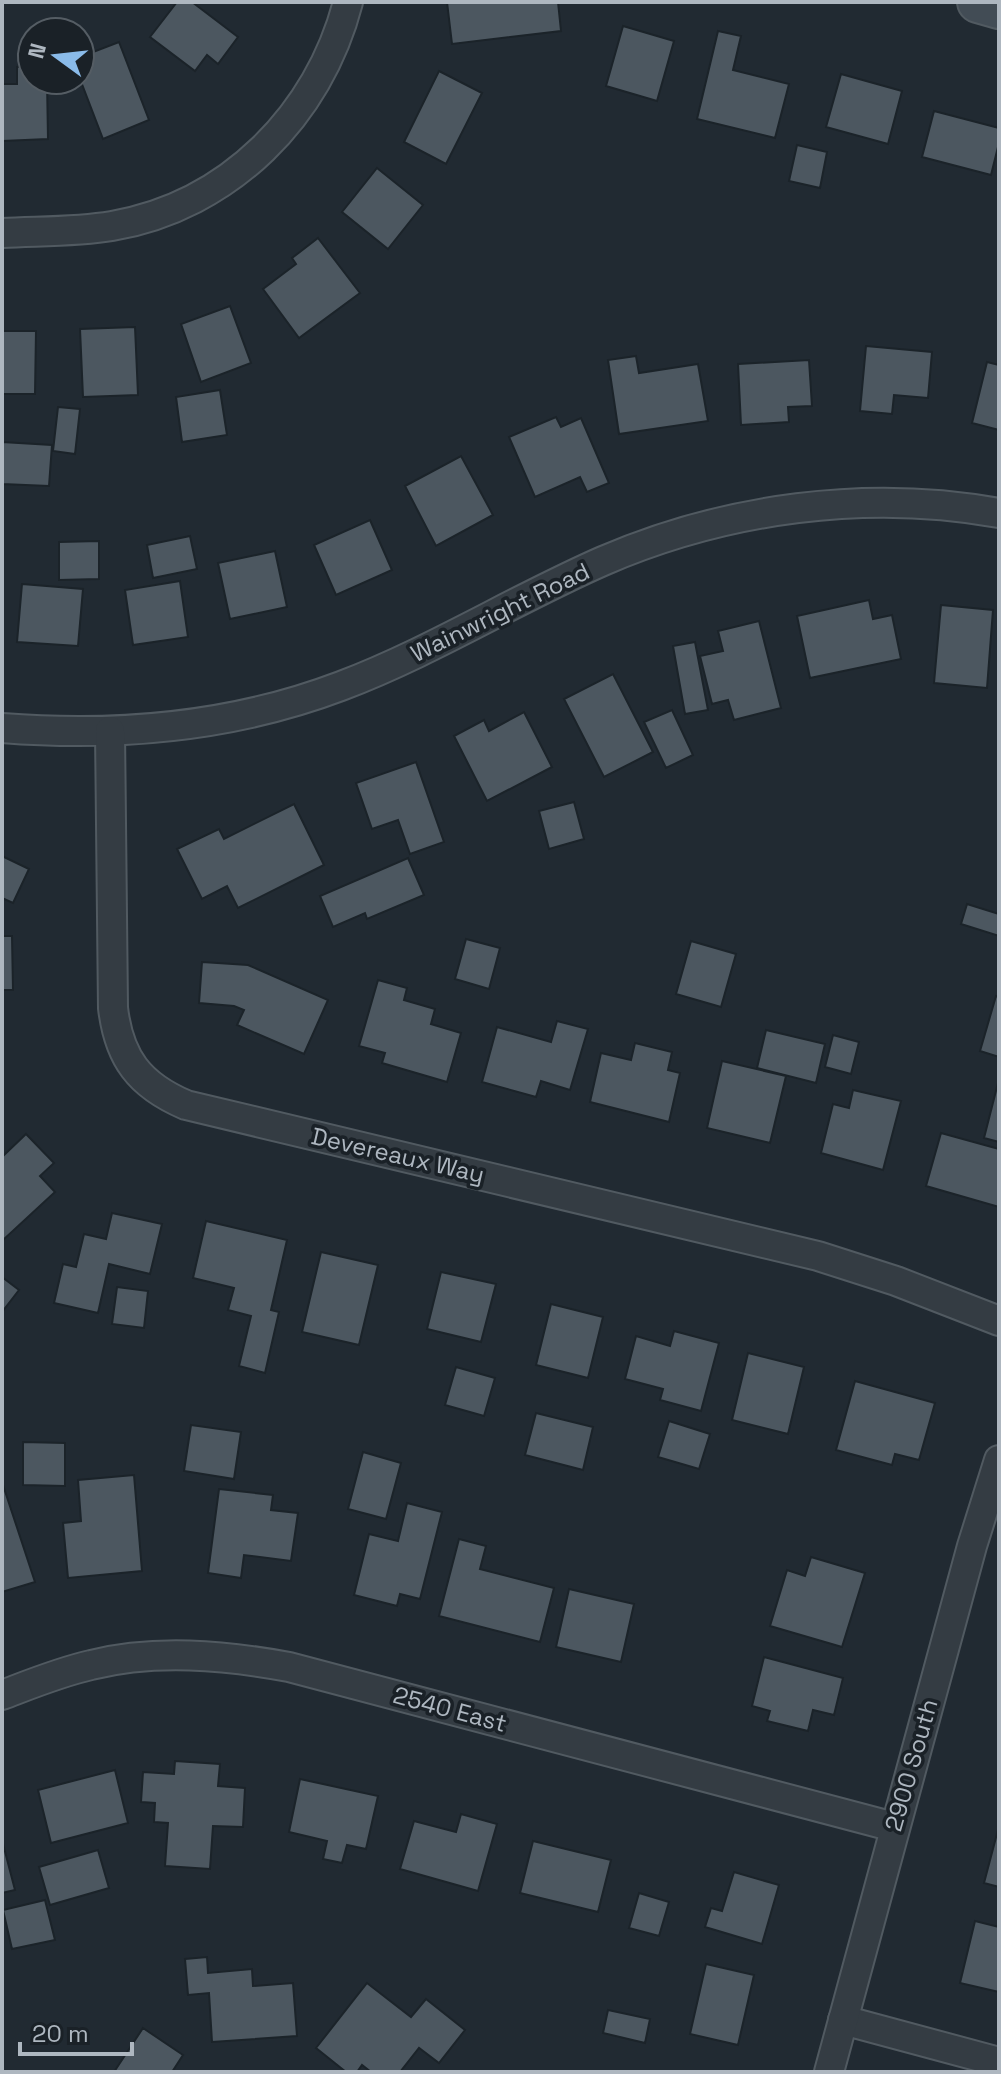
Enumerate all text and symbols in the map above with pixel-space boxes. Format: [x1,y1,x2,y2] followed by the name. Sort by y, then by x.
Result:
[16,16,96,96] north arrow
[21,40,52,62] text: N
[406,555,594,669] street label: Wainwright Road
[309,1120,487,1190] street label: Devereaux Way
[390,1679,510,1739] street label: 2540 East
[877,1695,945,1835] street label: 2900 South
[20,2006,132,2056] scale bar
[32,2018,89,2049] text: 20 m

